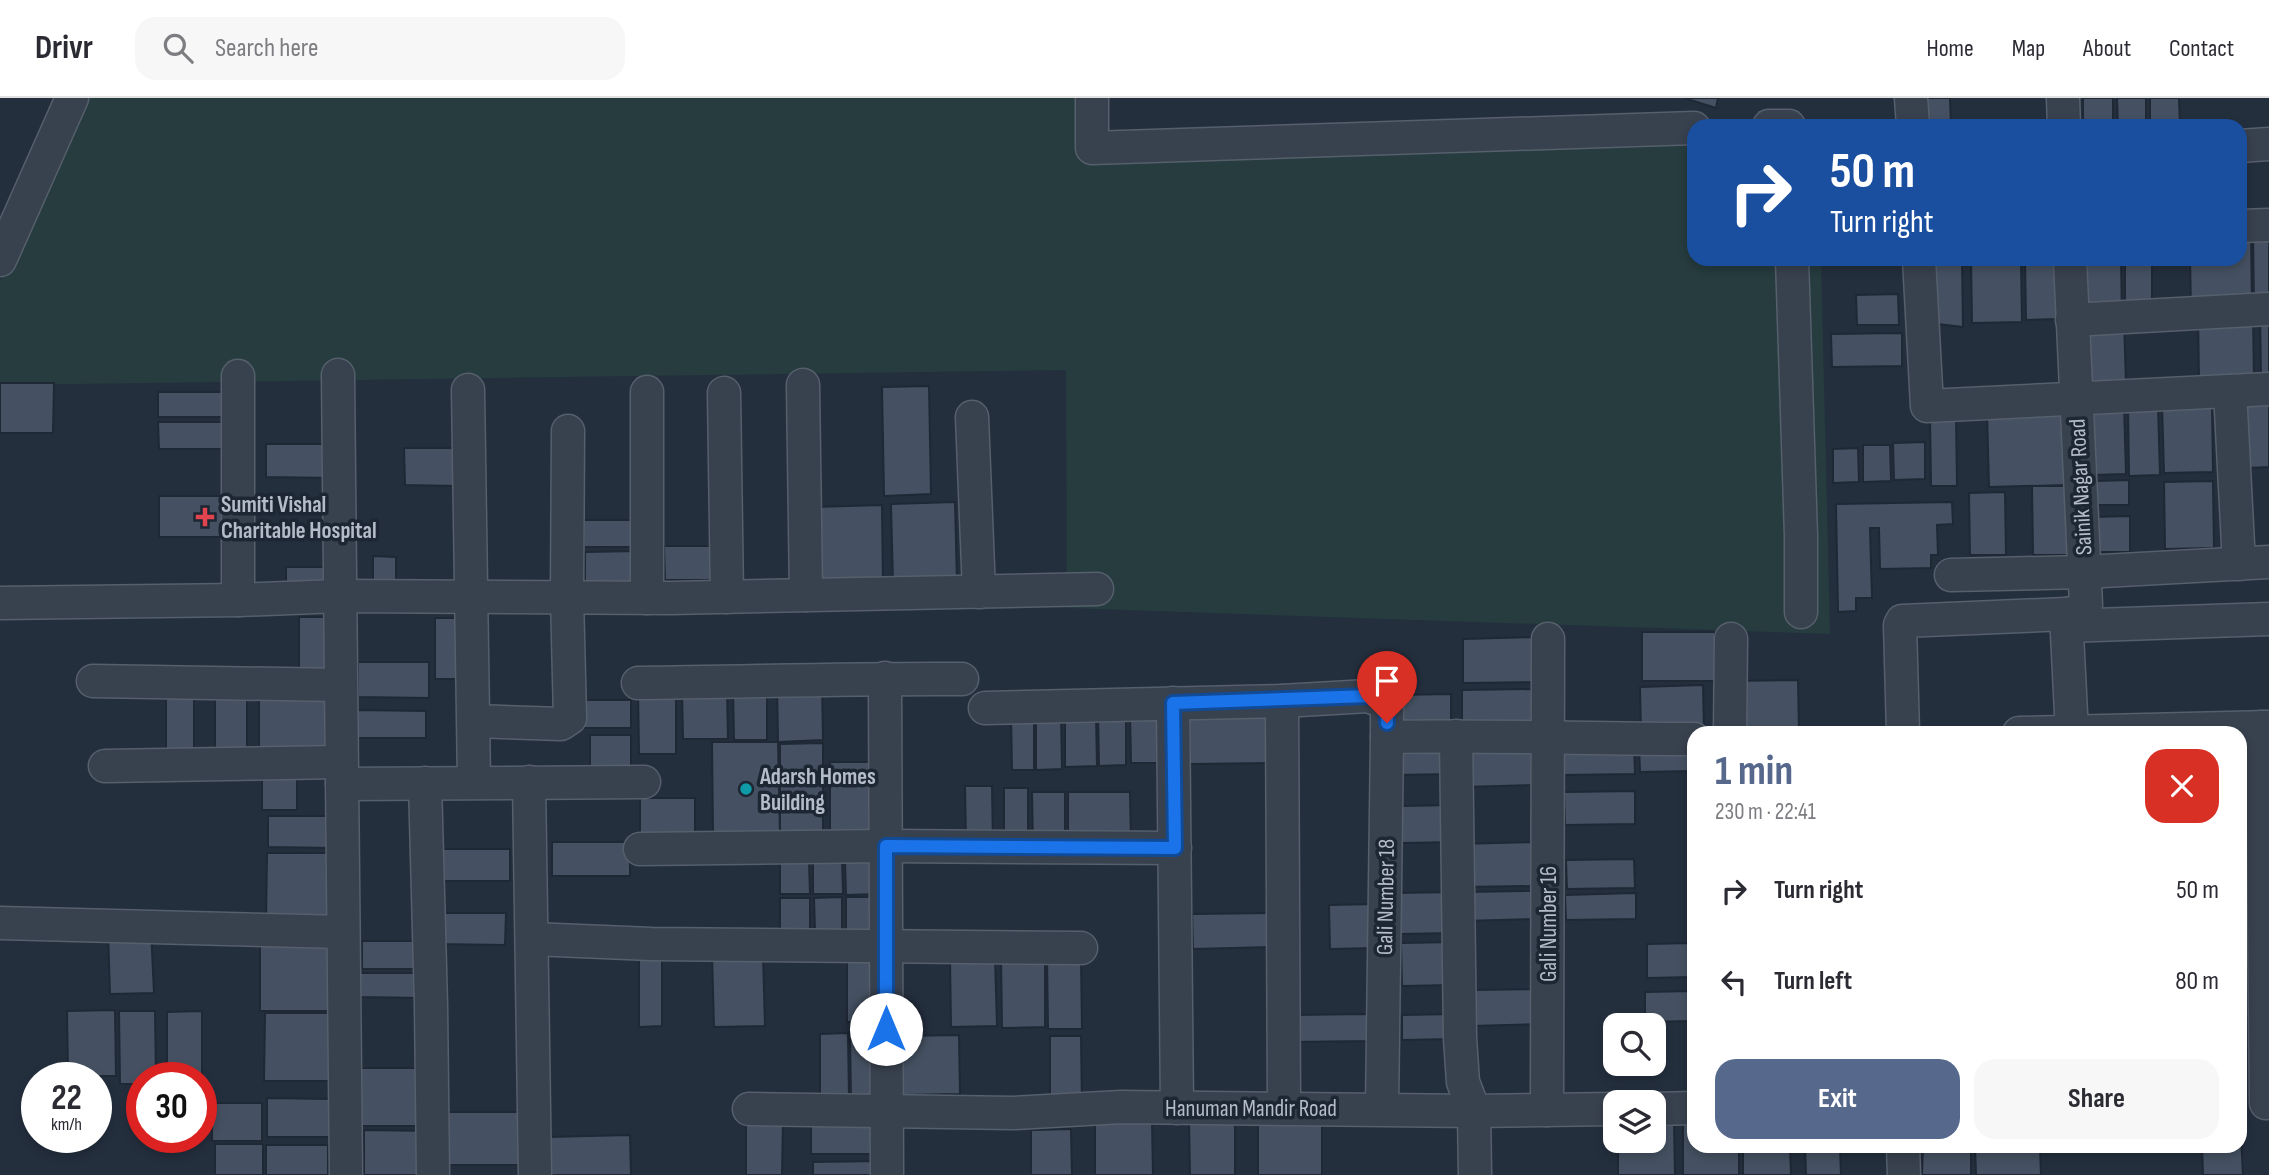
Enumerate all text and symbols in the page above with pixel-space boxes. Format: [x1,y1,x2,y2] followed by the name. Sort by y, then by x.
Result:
[135,17,625,80] search box
[35,28,93,68] text: Drivr
[159,29,197,67] icon: search
[215,33,318,64] text: Search here
[1926,34,1974,63] text: Home
[2012,34,2045,63] text: Map
[2083,34,2131,63] text: About
[2169,34,2234,63] text: Contact
[1830,143,1915,202] text: 50 m
[1715,147,1806,238] icon: right
[1830,203,1934,242] text: Turn right
[2063,418,2099,556] street label: Sainik Nagar Road
[221,491,377,545] place label: Sumiti Vishal Charitable Hospital
[195,507,215,527] marker: Sumiti Vishal Charitable Hospital
[1357,651,1417,723] pin
[1368,662,1406,700] icon: arrive
[1715,746,1793,797] text: 1 min
[2145,749,2219,823] button: close
[759,763,876,817] place label: Adarsh Homes Building
[738,781,754,797] marker: Adarsh Homes Building
[1715,798,1816,826] text: 230 m · 22:41
[1371,839,1401,955] street label: Gali Number 18
[1535,866,1563,982] street label: Gali Number 16
[1715,872,1753,910] icon: right
[1774,875,1863,906] text: Turn right
[2176,875,2219,906] text: 50 m
[1715,963,1753,1001] icon: left
[1774,966,1852,997] text: Turn left
[2175,966,2219,997] text: 80 m
[849,992,923,1066] position arrow
[1603,1013,1666,1153] map controls
[1603,1013,1666,1076] button: search
[1715,1059,1960,1139] button: Exit
[1974,1059,2219,1139] button: Share
[126,1062,217,1153] speed limit sign: 30
[51,1077,82,1120] text: 22
[1603,1090,1666,1153] button: layers
[1165,1095,1337,1123] street label: Hanuman Mandir Road
[51,1114,82,1135] text: km/h

